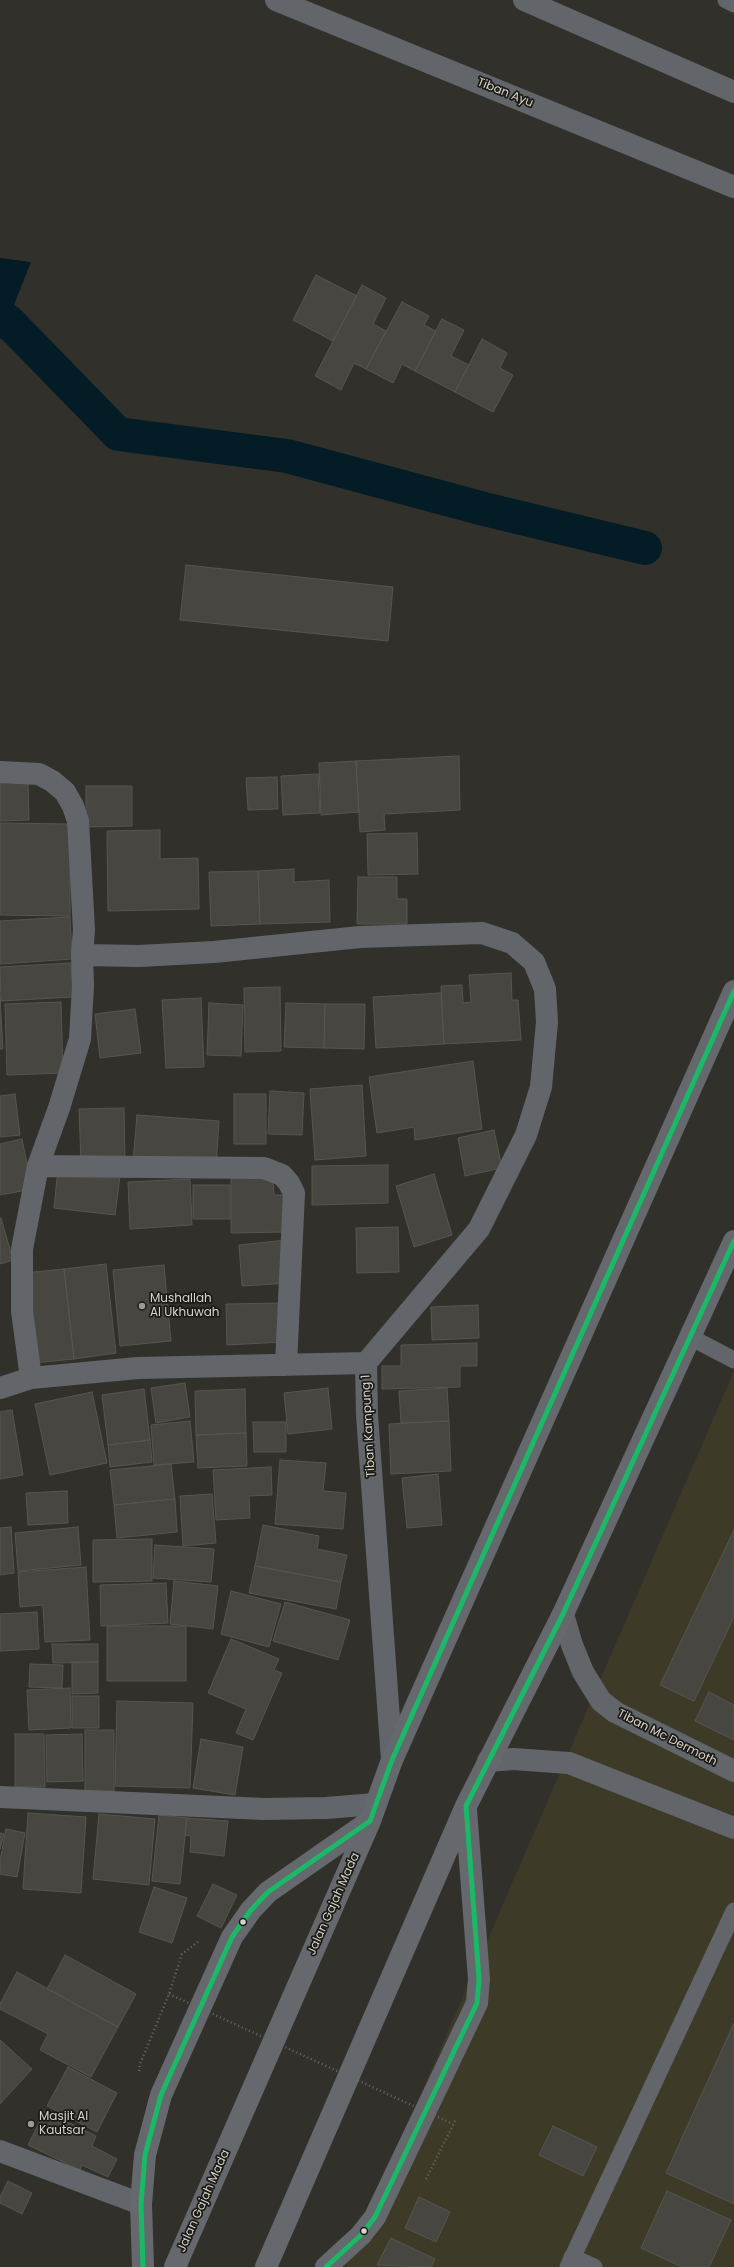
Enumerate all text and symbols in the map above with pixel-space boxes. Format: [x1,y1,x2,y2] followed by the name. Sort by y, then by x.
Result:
[475,75,535,111] street label: Tiban Ayu
[150,1292,220,1320] place label: Mushallah Al Ukhuwah
[137,1301,147,1311] marker: Mushallah Al Ukhuwah
[359,1374,379,1478] street label: Tiban Kampung 1
[615,1707,719,1769] street label: Tiban Mc Dermoth
[305,1851,363,1957] street label: Jalan Gajah Mada
[238,1917,248,1927] unlabelled marker
[39,2110,88,2138] place label: Masjit Al Kautsar
[26,2119,36,2129] marker: Masjit Al Kautsar
[175,2148,233,2254] street label: Jalan Gajah Mada
[359,2226,369,2236] unlabelled marker

